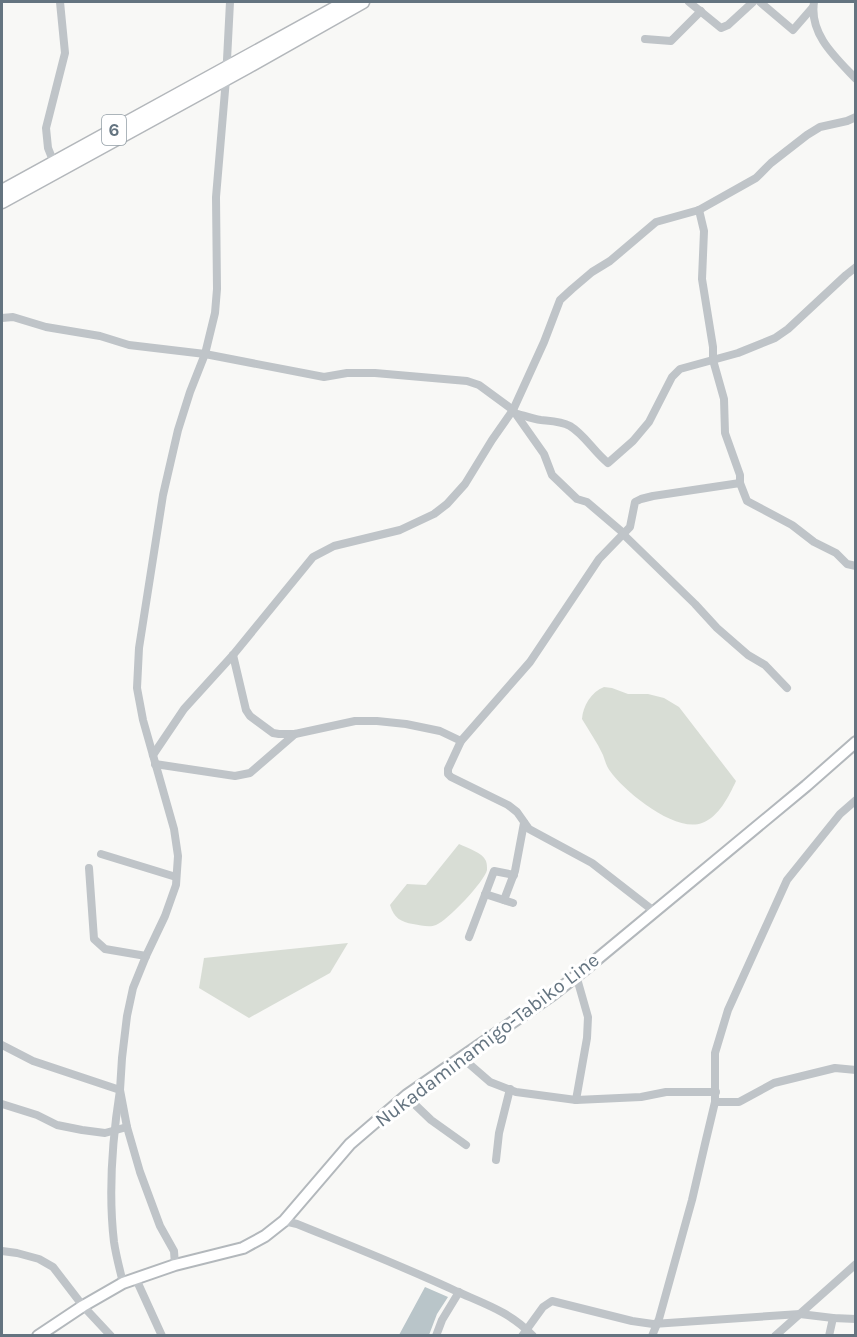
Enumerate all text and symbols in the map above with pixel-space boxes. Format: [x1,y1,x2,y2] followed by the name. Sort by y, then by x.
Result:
[102,115,126,145] road number: 6
[371,948,603,1132] street label: Nukadaminamigo-Tabiko Line

